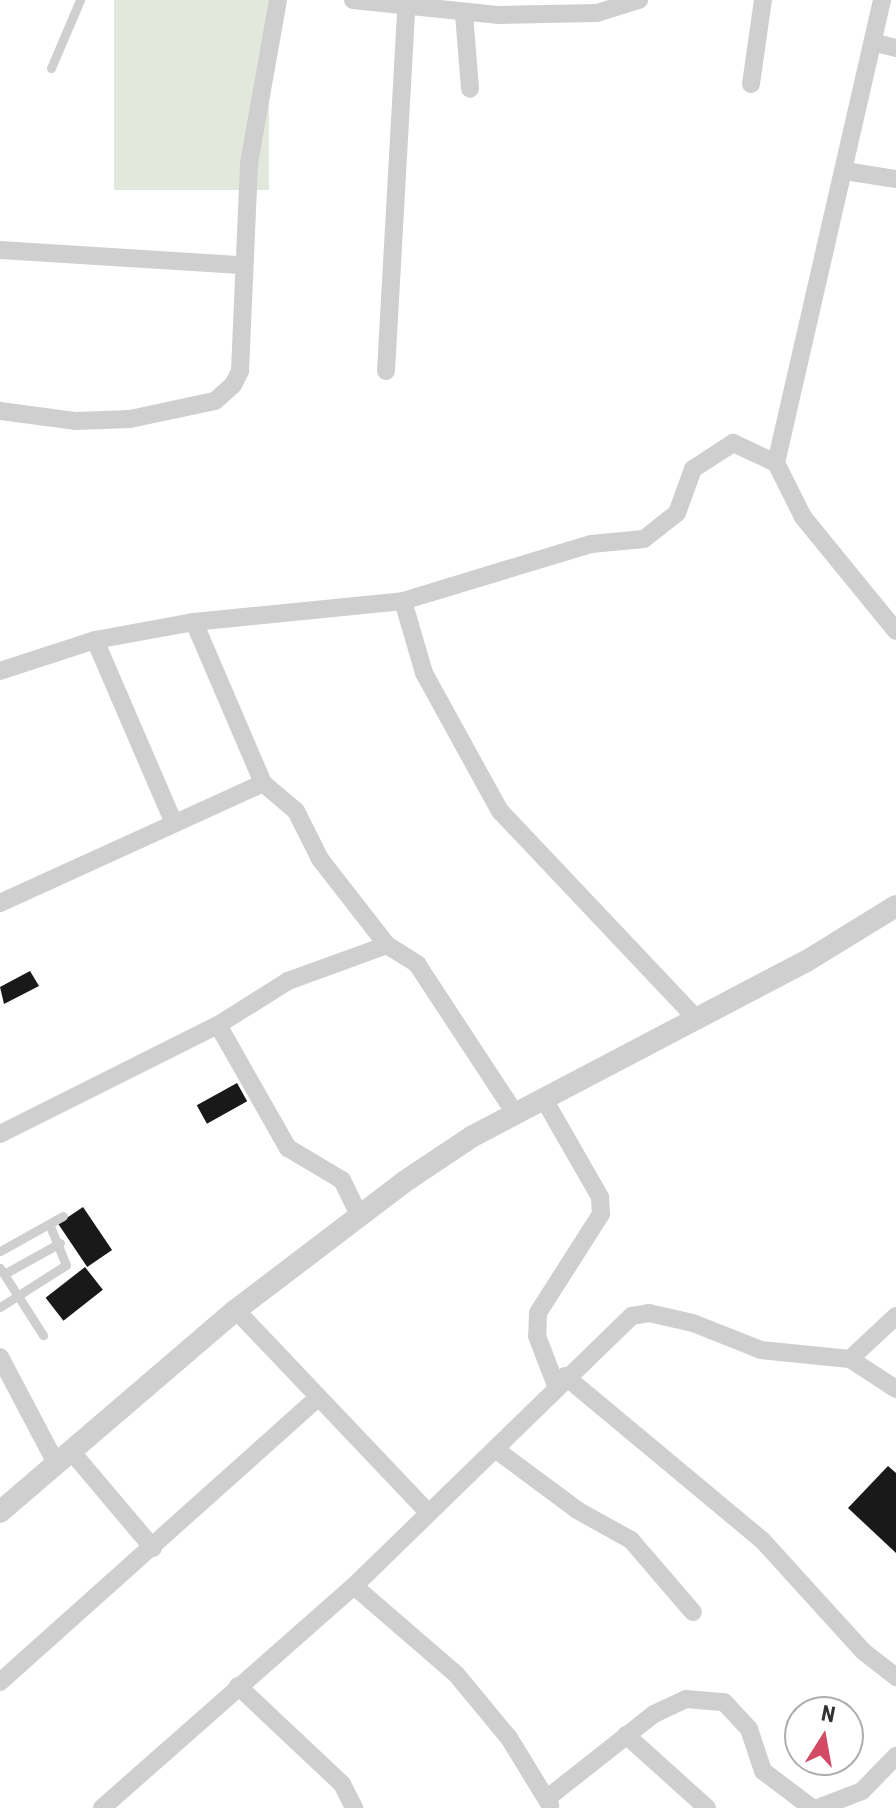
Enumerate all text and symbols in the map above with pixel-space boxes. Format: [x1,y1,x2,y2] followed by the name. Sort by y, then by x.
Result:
[784,1696,864,1776] north arrow
[819,1700,837,1727] text: N

